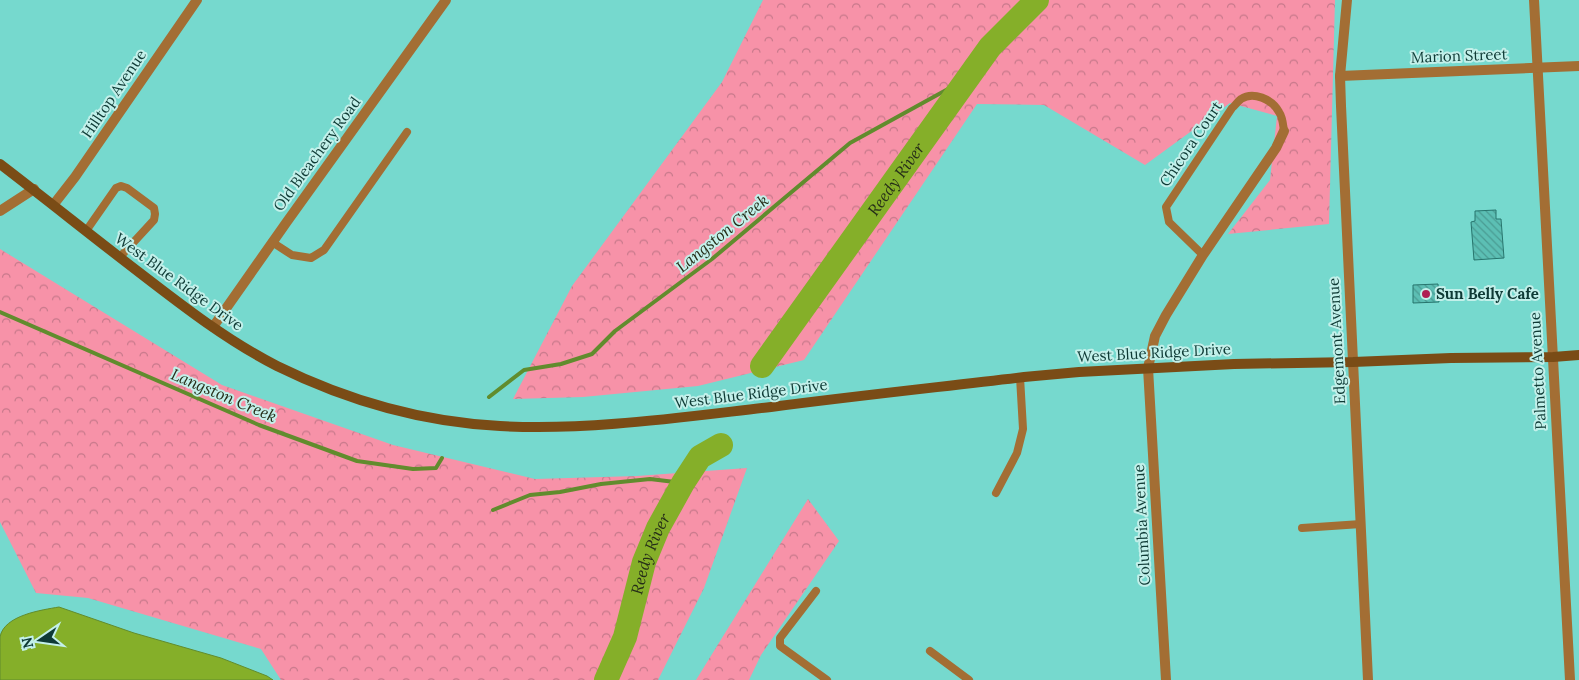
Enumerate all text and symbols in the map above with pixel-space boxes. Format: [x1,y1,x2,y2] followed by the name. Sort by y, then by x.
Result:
[1410,44,1508,67] street label: Marion Street
[77,46,150,141] street label: Hilltop Avenue
[269,93,364,215] street label: Old Bleachery Road
[1155,97,1226,190] street label: Chicora Court
[863,138,929,219] water label: Reedy River
[672,190,772,276] water label: Langston Creek
[111,229,247,335] street label: West Blue Ridge Drive
[1324,277,1349,405] street label: Edgemont Avenue
[1436,284,1539,303] place label: Sun Belly Cafe
[1420,288,1432,300] marker: Sun Belly Cafe
[1525,312,1550,430] street label: Palmetto Avenue
[1077,339,1231,366] street label: West Blue Ridge Drive
[168,364,280,426] water label: Langston Creek
[673,375,828,412] street label: West Blue Ridge Drive
[1129,464,1154,586] street label: Columbia Avenue
[626,509,675,596] water label: Reedy River
[15,615,65,665] north arrow
[17,635,37,650] text: N

